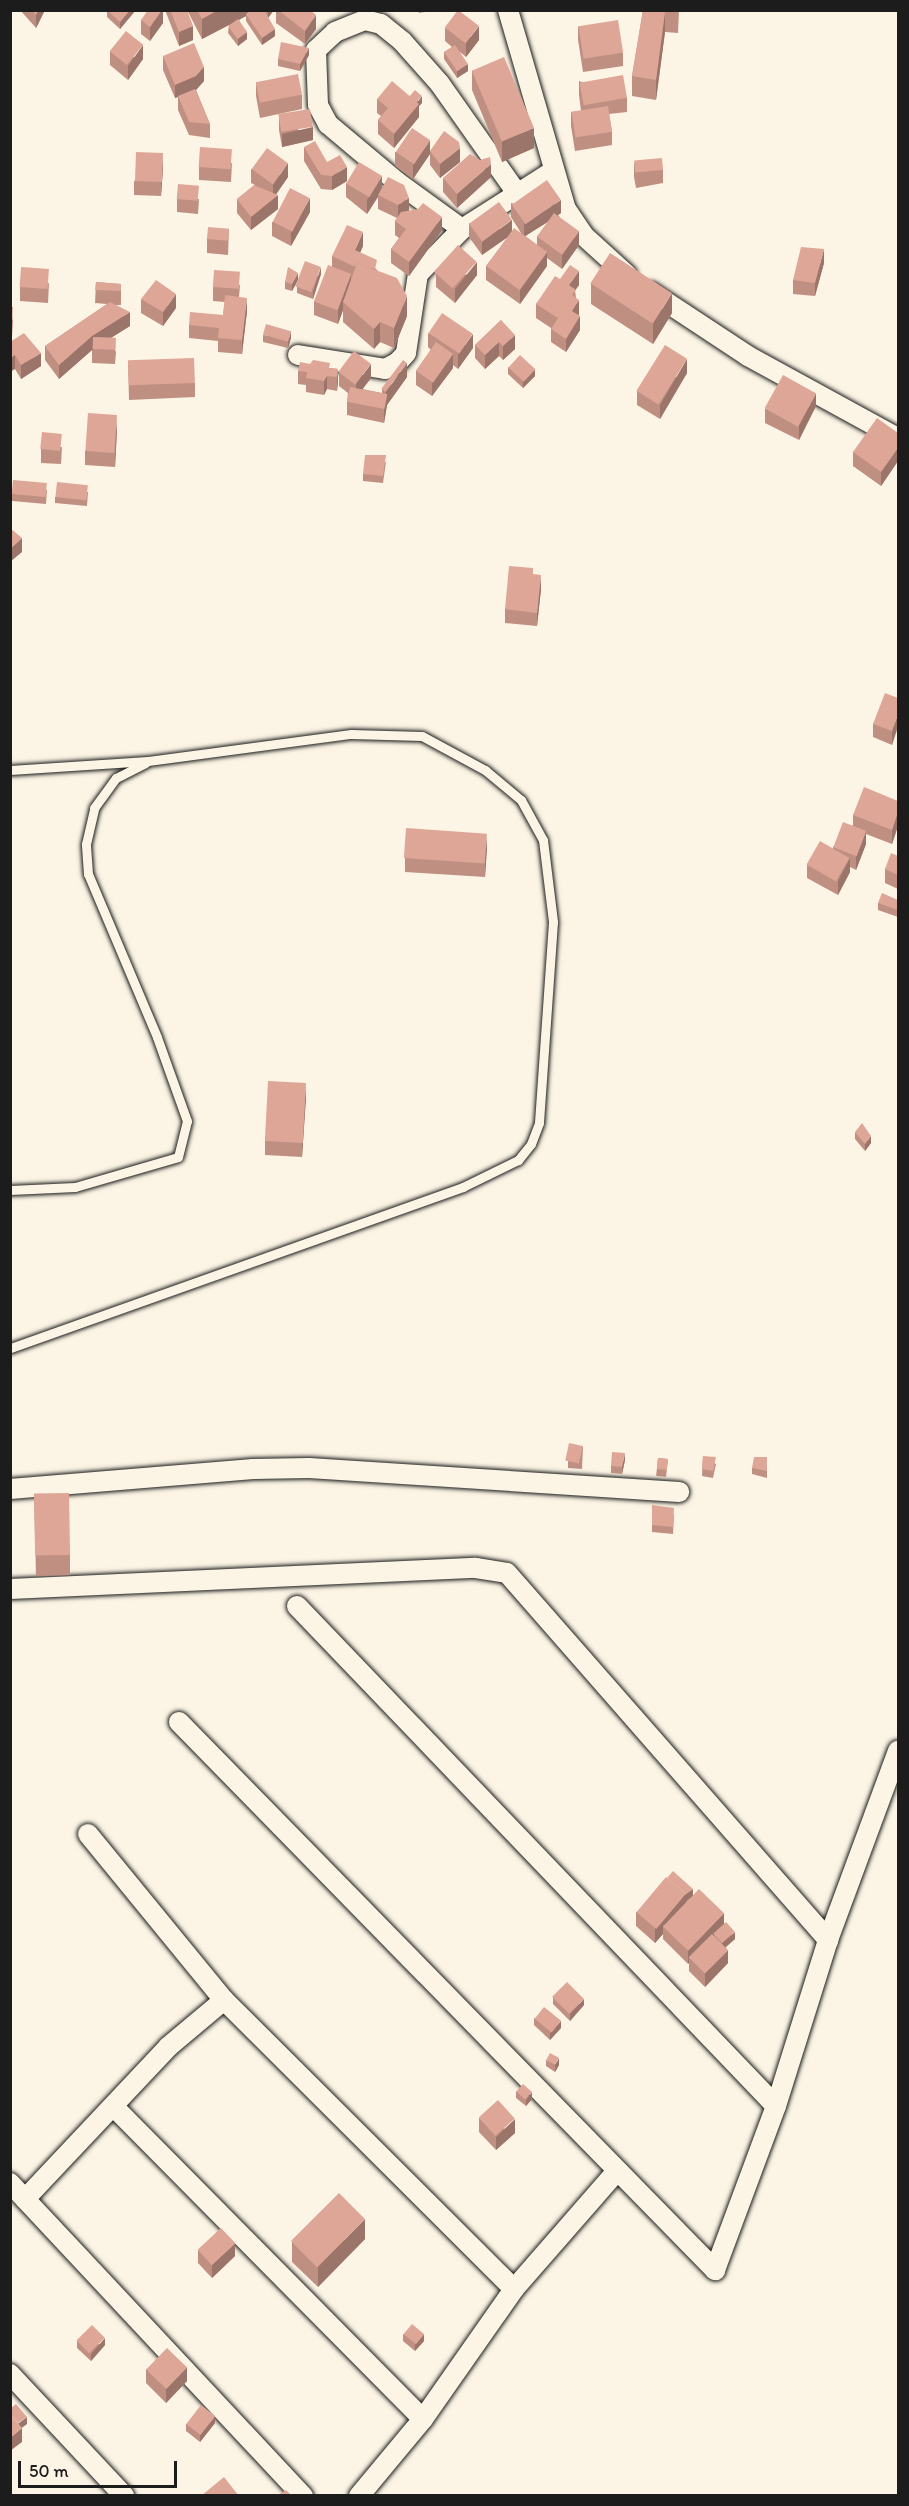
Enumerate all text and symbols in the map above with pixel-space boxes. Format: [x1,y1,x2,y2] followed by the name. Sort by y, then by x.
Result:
[21,2449,180,2487] scale bar
[29,2460,69,2482] text: 50 m

